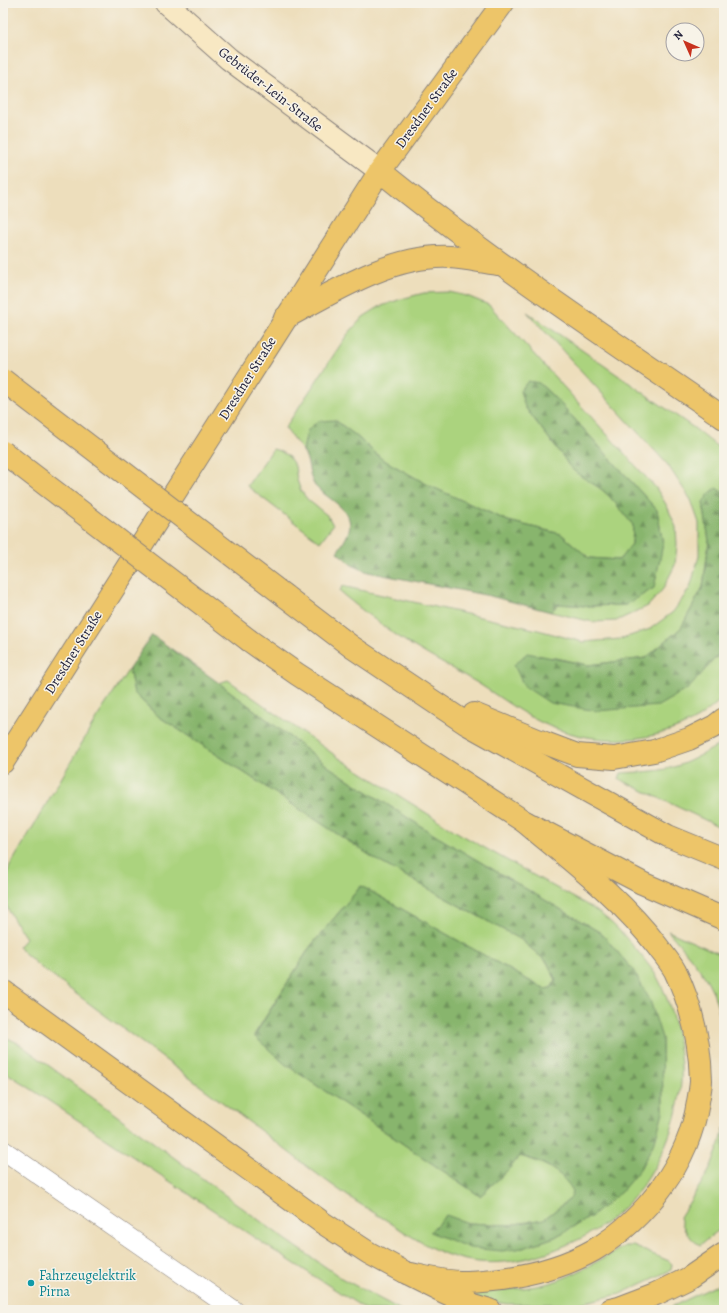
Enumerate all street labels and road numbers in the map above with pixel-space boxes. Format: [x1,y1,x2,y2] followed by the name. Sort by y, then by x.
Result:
[214,43,327,136] street label: Gebrüder-Lein-Straße
[391,64,462,152] street label: Dresdner Straße
[214,333,281,424] street label: Dresdner Straße
[40,607,107,698] street label: Dresdner Straße

